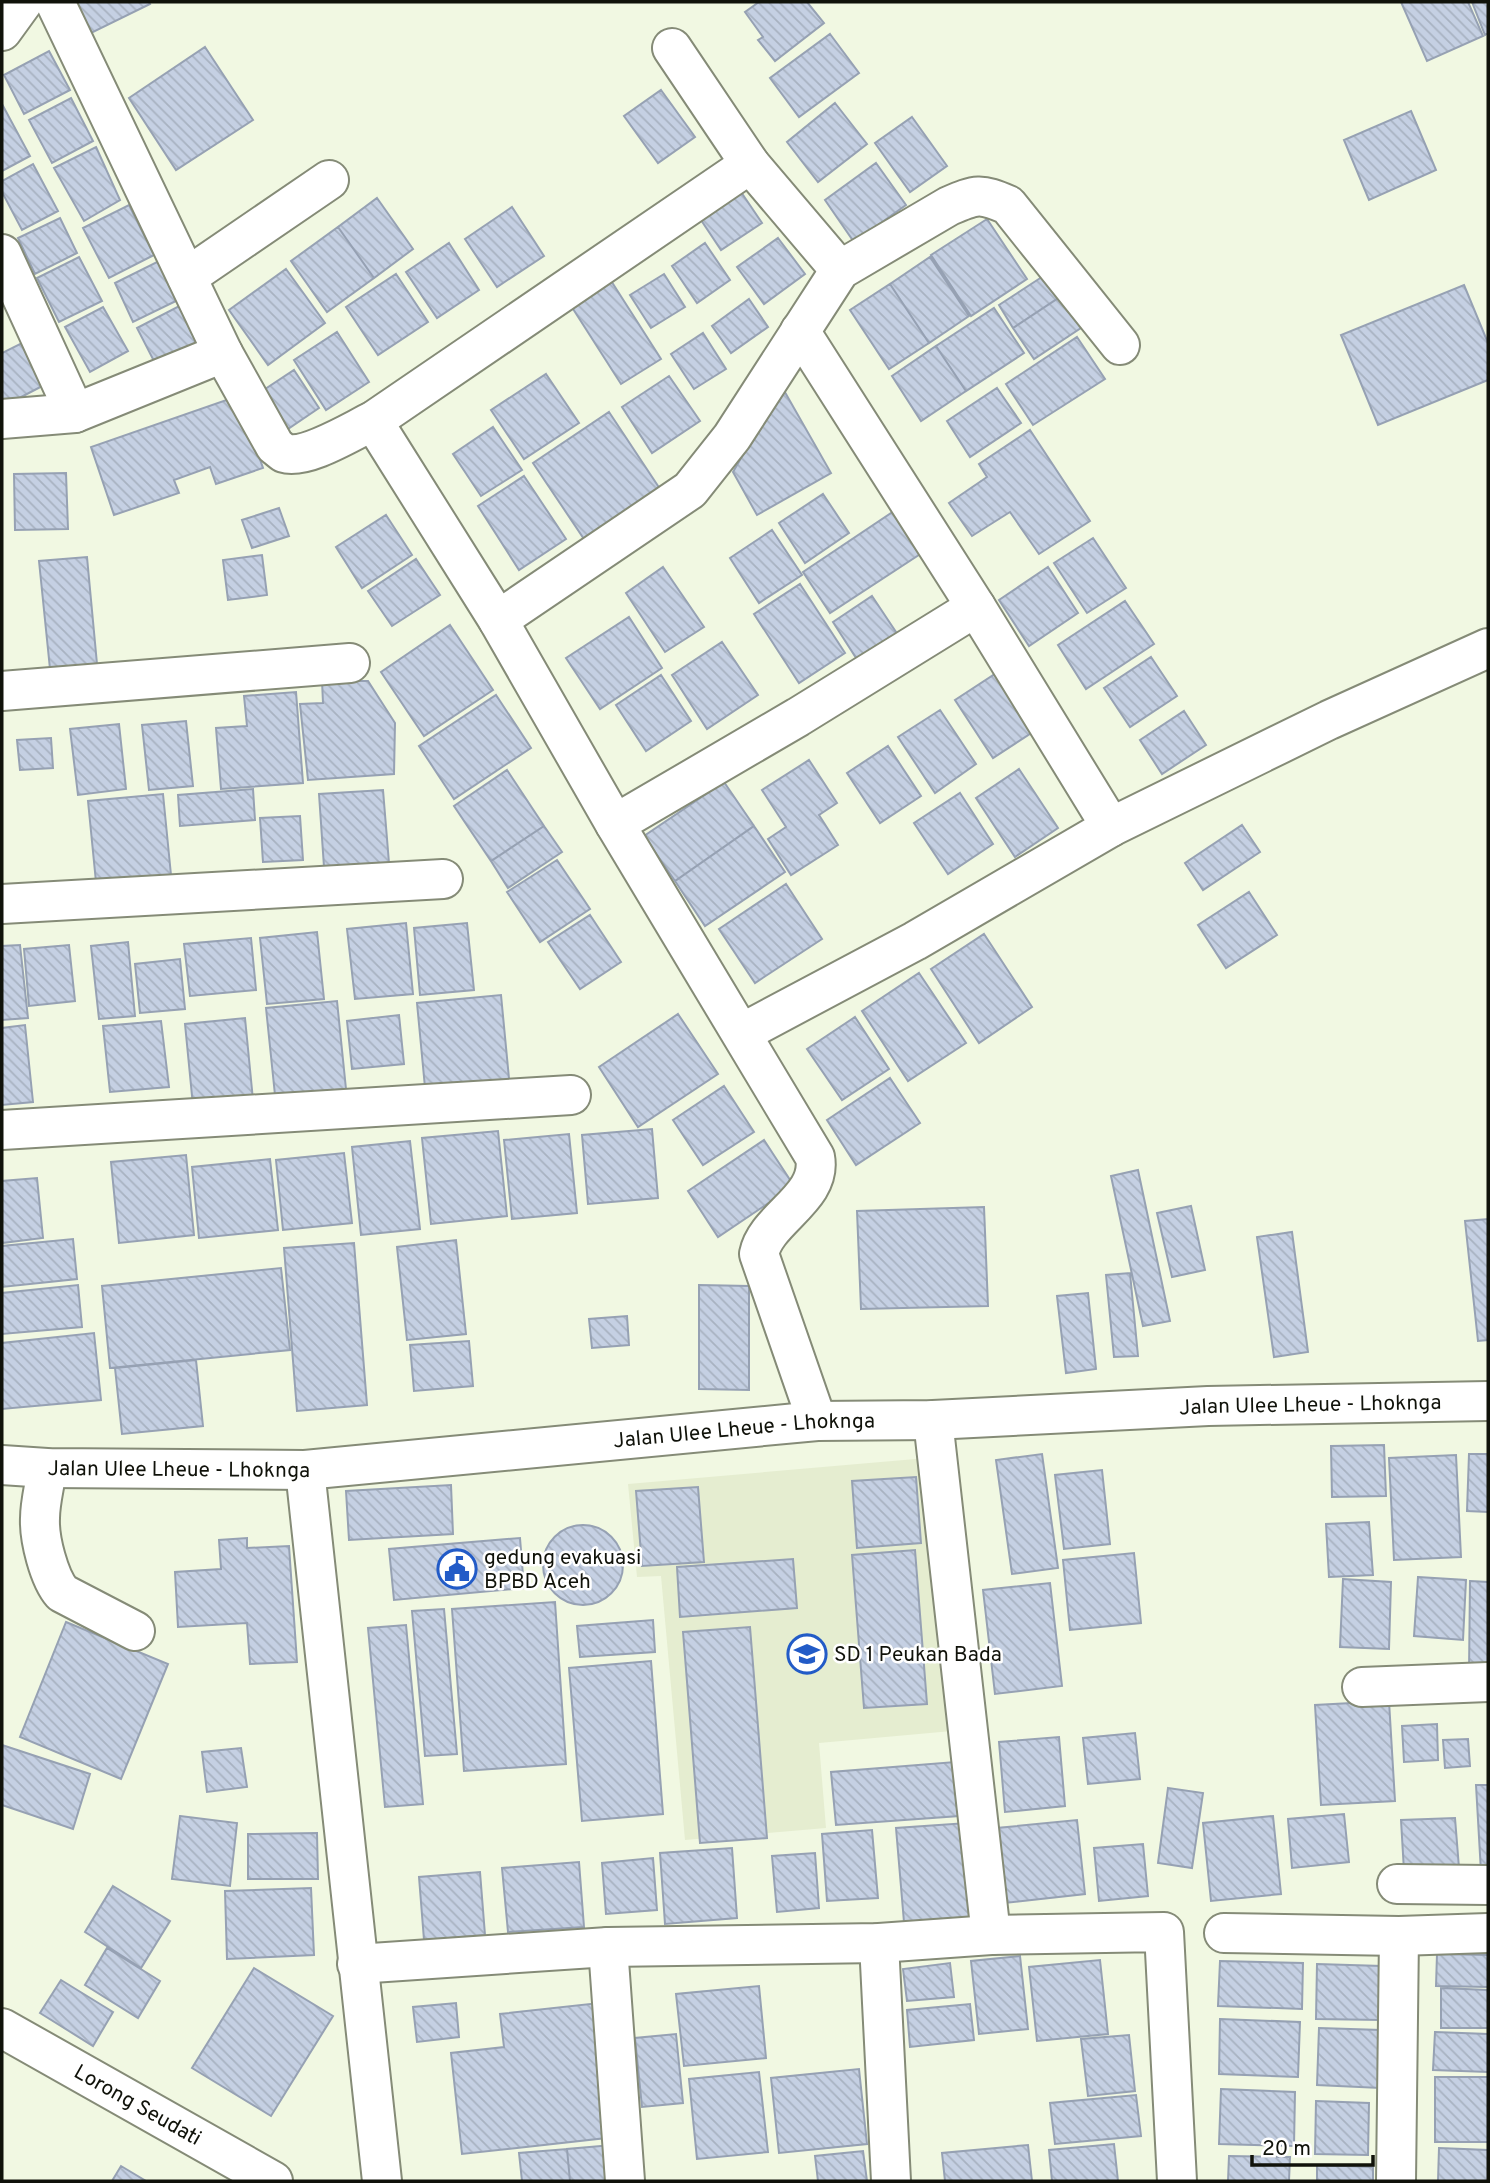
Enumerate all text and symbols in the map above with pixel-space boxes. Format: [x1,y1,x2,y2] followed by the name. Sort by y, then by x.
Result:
[1178,1390,1442,1422] street label: Jalan Ulee Lheue - Lhoknga
[612,1409,875,1455] street label: Jalan Ulee Lheue - Lhoknga
[47,1456,310,1485] street label: Jalan Ulee Lheue - Lhoknga
[484,1545,641,1596] place label: gedung evakuasi BPBD Aceh
[436,1548,478,1590] public building icon: gedung evakuasi BPBD Aceh
[786,1633,828,1675] school or university icon: SD 1 Peukan Bada
[834,1642,1002,1669] place label: SD 1 Peukan Bada
[69,2059,206,2153] street label: Lorong Seudati
[1252,2124,1373,2168] scale bar
[1262,2136,1311,2163] text: 20 m

